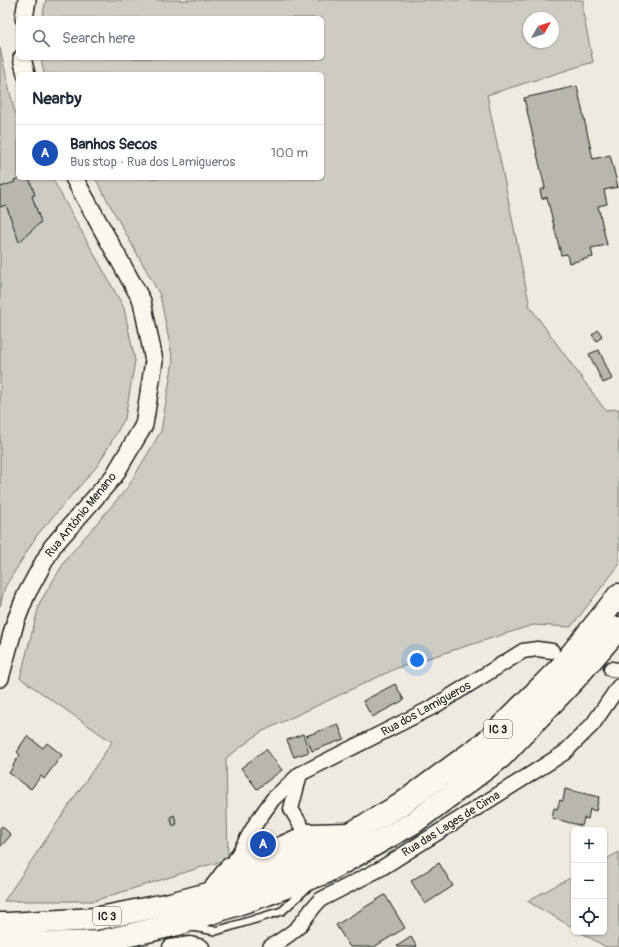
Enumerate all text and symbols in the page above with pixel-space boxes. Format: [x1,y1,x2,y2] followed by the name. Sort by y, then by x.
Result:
[523,12,559,48] north arrow
[16,16,324,60] search box
[30,27,52,49] icon: search
[62,29,135,48] text: Search here
[32,88,81,109] text: Nearby
[70,135,157,154] text: Banhos Secos
[41,145,49,161] text: A
[271,145,308,161] text: 100 m
[70,154,235,170] text: Bus stop · Rua dos Lamigueros
[42,469,120,560] street label: Rua António Menano
[407,650,427,670] your location
[379,678,474,740] street label: Rua dos Lamigueros
[484,720,512,738] road number: IC 3
[399,788,503,860] street label: Rua das Lages de Cima
[571,827,607,935] map controls
[571,827,607,863] button: +
[250,829,276,859] pin: A
[571,863,607,899] button: −
[571,899,607,935] button: locate
[93,907,121,925] road number: IC 3

